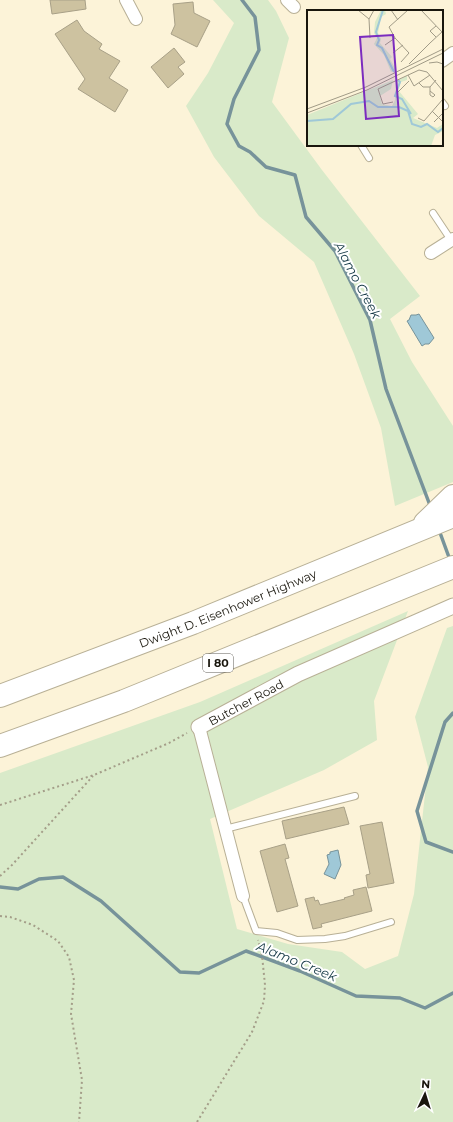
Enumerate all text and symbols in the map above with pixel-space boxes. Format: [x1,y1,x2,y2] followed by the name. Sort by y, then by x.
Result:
[307,10,443,146] inset map
[331,238,386,322] water label: Alamo Creek
[137,565,319,650] street label: Dwight D. Eisenhower Highway
[203,654,233,672] road number: I 80
[206,676,286,728] street label: Butcher Road
[254,937,340,985] water label: Alamo Creek
[405,1074,445,1114] north arrow
[421,1077,431,1091] text: N

